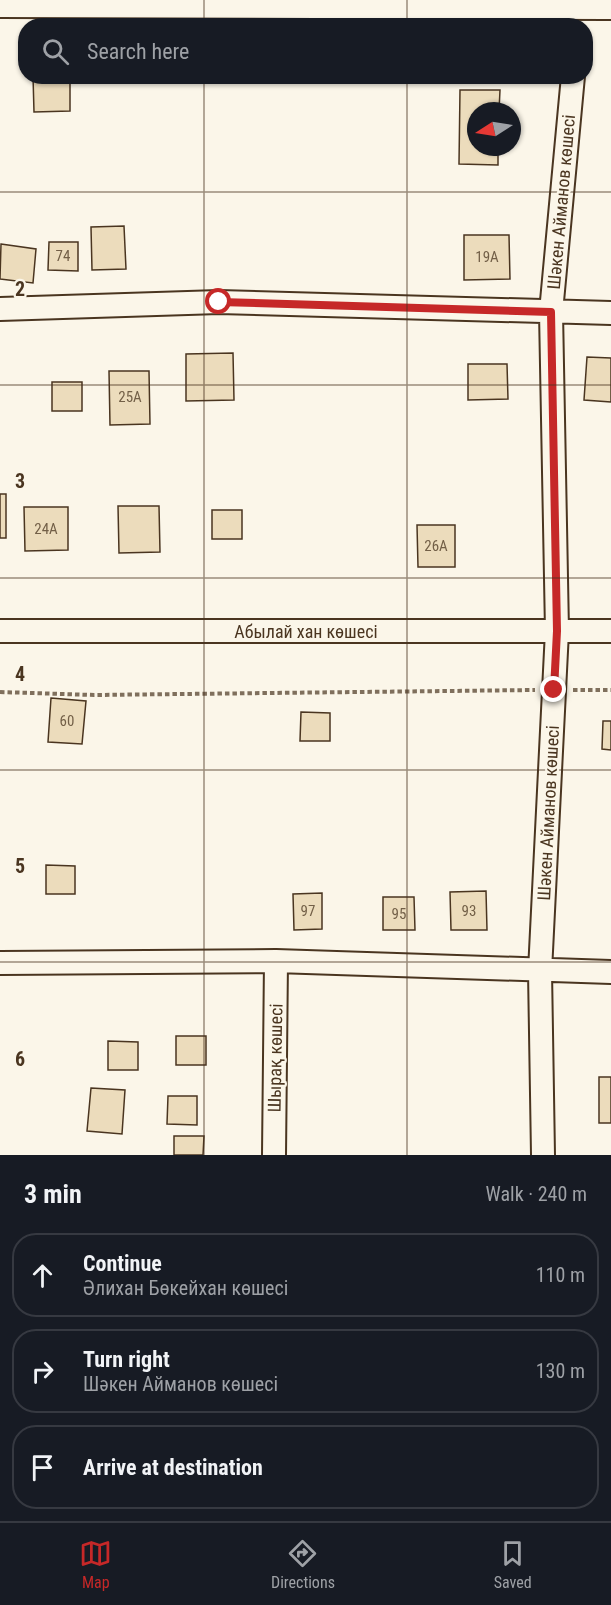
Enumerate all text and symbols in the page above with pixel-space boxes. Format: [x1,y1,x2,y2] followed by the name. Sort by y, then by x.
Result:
[18,18,593,84] search box
[39,35,72,68] icon: search
[87,39,189,64] text: Search here
[467,102,521,156] north arrow
[543,114,579,290] street label: Шәкен Айманов көшесі
[56,247,70,265] house number: 74
[475,248,499,266] house number: 19А
[15,277,25,301] text: 2
[205,288,231,314] route start
[118,388,142,406] house number: 25А
[15,469,25,493] text: 3
[34,520,58,538] house number: 24А
[424,537,448,555] house number: 26А
[234,621,378,642] street label: Абылай хан көшесі
[15,662,25,686] text: 4
[540,676,566,702] route end
[60,712,74,730] house number: 60
[533,725,563,901] street label: Шәкен Айманов көшесі
[15,854,25,878] text: 5
[301,902,315,920] house number: 97
[462,902,476,920] house number: 93
[392,905,406,923] house number: 95
[264,1003,286,1113] street label: Шырақ көшесі
[15,1047,25,1071] text: 6
[24,1179,82,1209] text: 3 min
[486,1182,587,1206] text: Walk · 240 m
[83,1251,162,1276] text: Continue
[26,1259,59,1292] icon: ahead
[536,1263,585,1287] text: 110 m
[83,1276,288,1300] text: Әлихан Бөкейхан көшесі
[83,1347,170,1372] text: Turn right
[26,1355,59,1388] icon: right
[536,1359,585,1383] text: 130 m
[83,1372,278,1396] text: Шәкен Айманов көшесі
[26,1451,59,1484] icon: arrive
[83,1455,263,1480] text: Arrive at destination
[79,1537,112,1592] tab: Map
[271,1537,335,1592] tab: Directions
[494,1537,532,1592] tab: Saved

